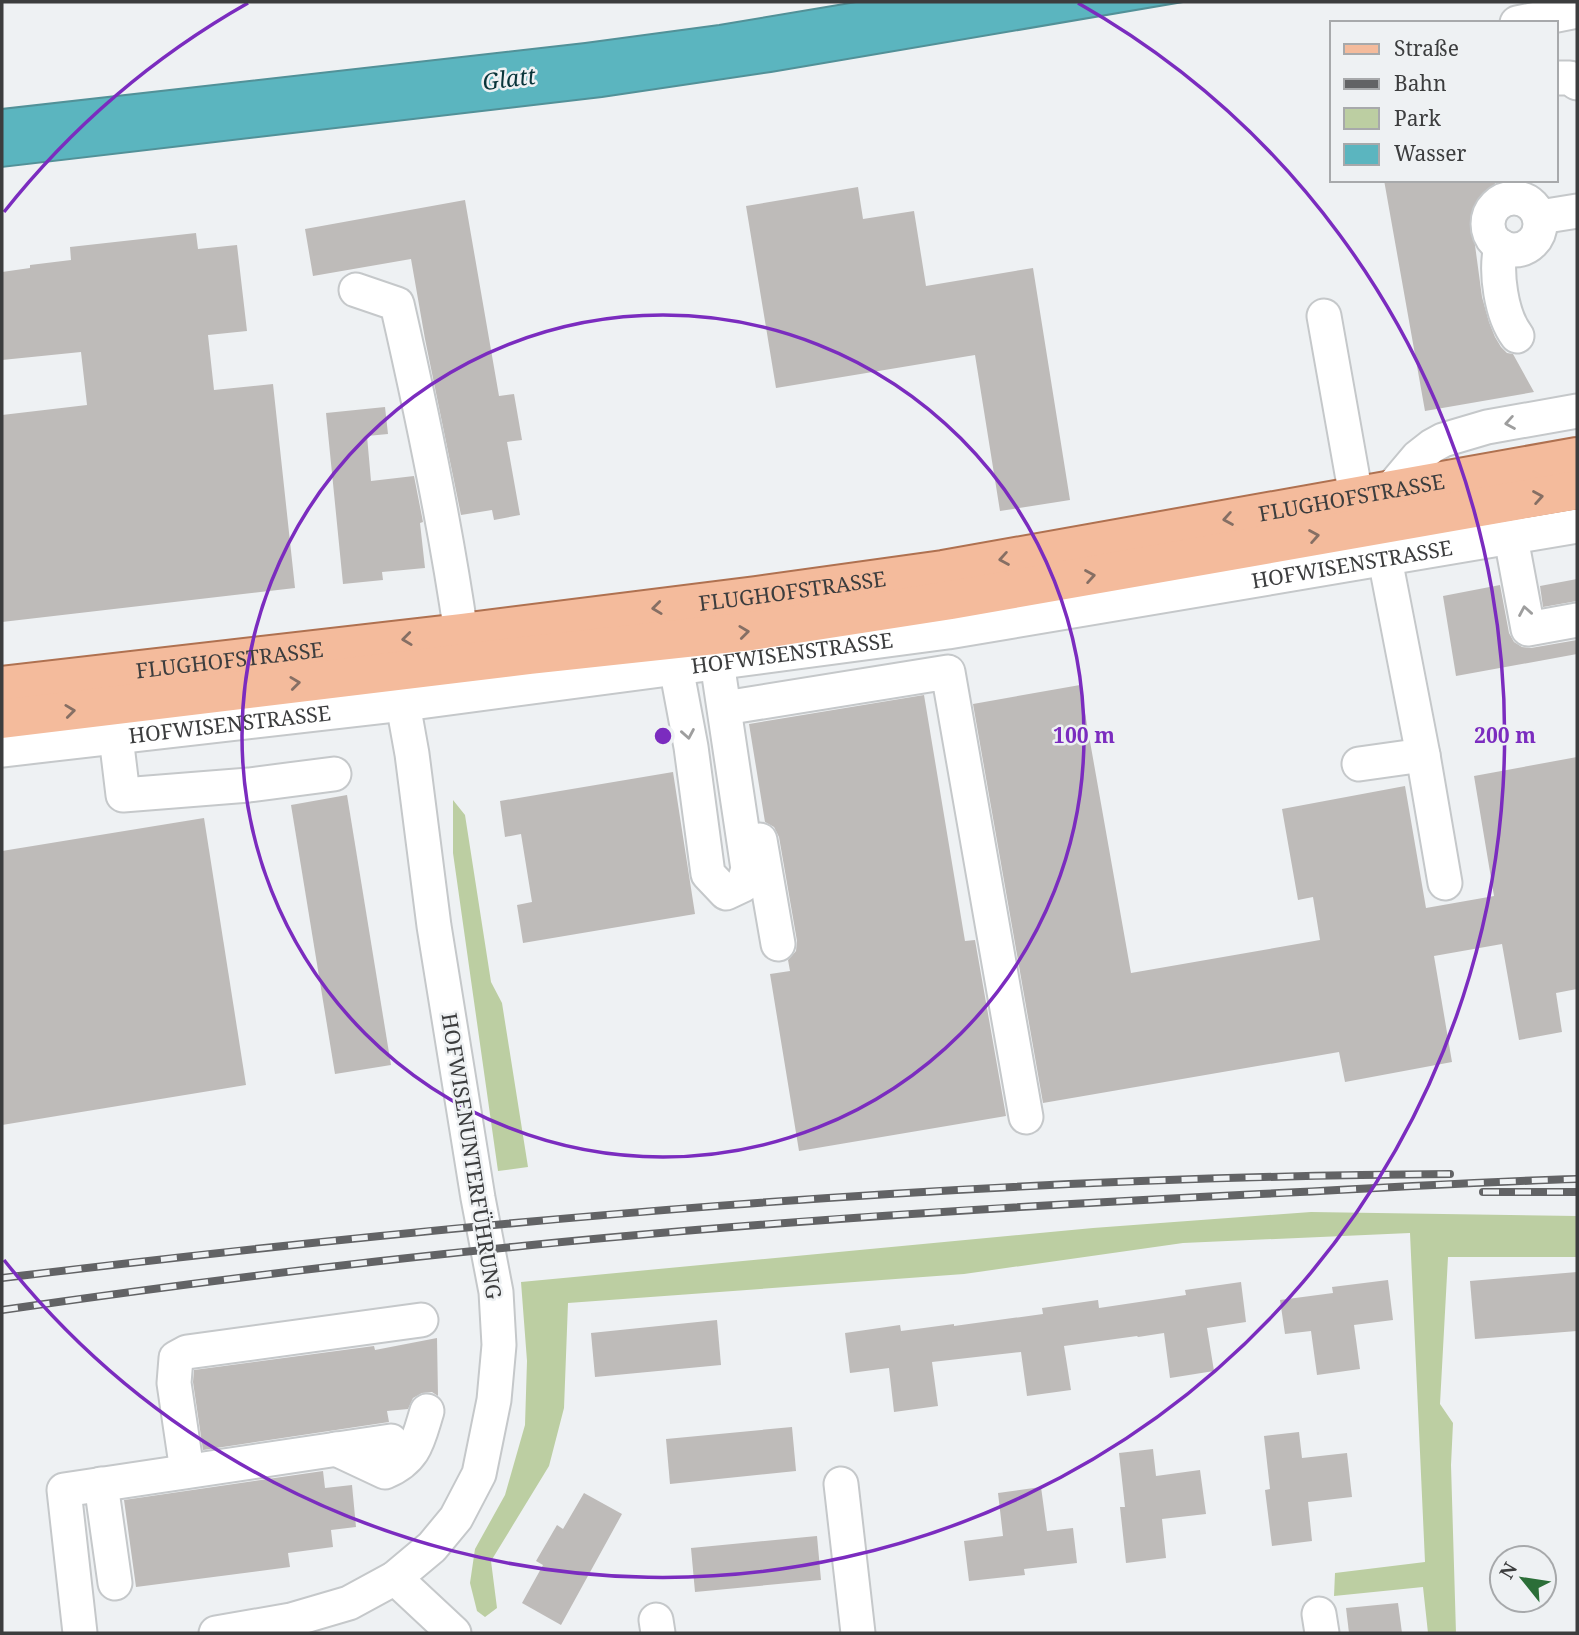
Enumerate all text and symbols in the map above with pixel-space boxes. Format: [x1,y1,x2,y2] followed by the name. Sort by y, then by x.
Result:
[1330,21,1558,182] legend
[1394,34,1459,62] text: Straße
[480,59,538,97] water label: Glatt
[1394,69,1446,97] text: Bahn
[1394,104,1441,132] text: Park
[1394,139,1467,167] text: Wasser
[1504,415,1516,430] one-way arrow
[1256,467,1447,528] street label: FLUGHOFSTRASSE
[1532,490,1544,505] one-way arrow
[1222,511,1233,526] one-way arrow
[1308,529,1320,544] one-way arrow
[1249,533,1455,595] street label: HOFWISENSTRASSE
[998,551,1010,566] one-way arrow
[697,564,888,617] street label: FLUGHOFSTRASSE
[1084,569,1096,584] one-way arrow
[651,601,663,616] one-way arrow
[1518,605,1533,617] one-way arrow
[738,624,750,639] one-way arrow
[689,625,895,680] street label: HOFWISENSTRASSE
[401,632,413,647] one-way arrow
[134,635,325,684] street label: FLUGHOFSTRASSE
[290,676,301,691] one-way arrow
[127,698,332,749] street label: HOFWISENSTRASSE
[64,703,75,718] one-way arrow
[1053,721,1115,749] text: 100 m
[1474,721,1536,749] text: 200 m
[651,724,675,748] centre of rings
[680,728,695,740] one-way arrow
[436,1011,508,1301] street label: HOFWISENUNTERFÜHRUNG
[1488,1544,1558,1614] north arrow
[1493,1557,1523,1583] text: N

